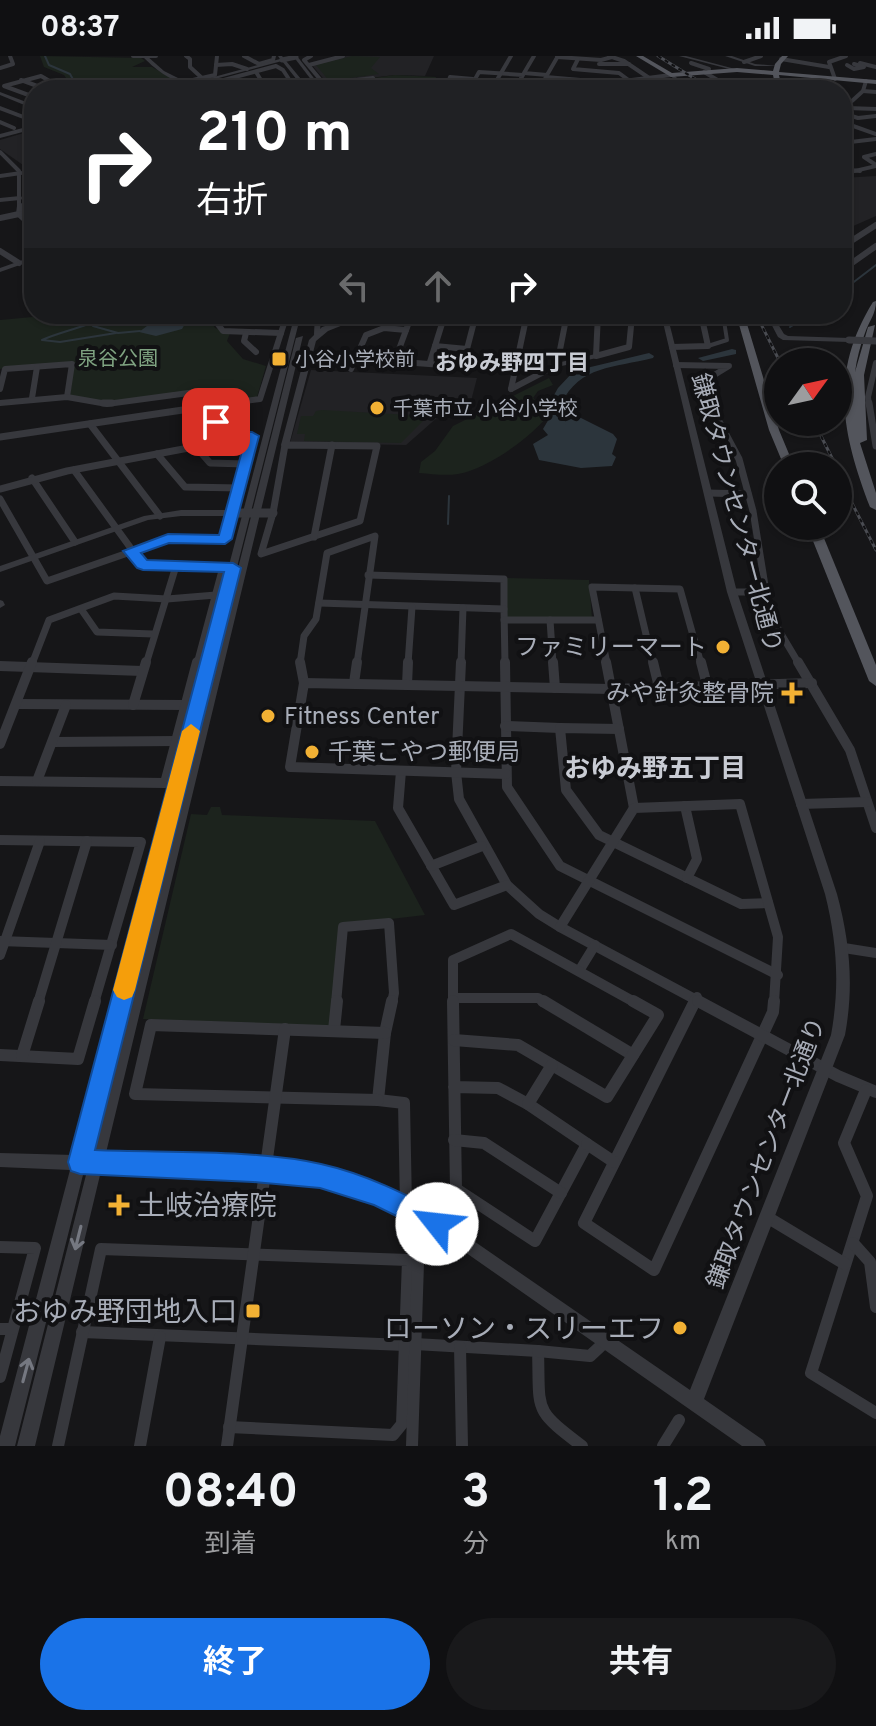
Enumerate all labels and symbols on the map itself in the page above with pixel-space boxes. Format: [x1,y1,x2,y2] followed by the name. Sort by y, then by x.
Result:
[78,347,158,373] park label: 泉谷公園
[295,348,415,374] place label: 小谷小学校前
[764,348,852,436] north arrow
[270,350,288,368] marker: 小谷小学校前
[435,351,589,378] district label: おゆみ野四丁目
[683,371,787,656] street label: 鎌取タウンセンター北通り
[182,388,250,456] pin
[393,397,578,423] place label: 千葉市立 小谷小学校
[368,399,386,417] marker: 千葉市立 小谷小学校
[515,634,707,664] place label: ファミリーマート
[714,638,732,656] marker: ファミリーマート
[606,680,774,710] place label: みや針灸整骨院
[781,682,803,704] marker: みや針灸整骨院
[284,703,440,733] place label: Fitness Center
[259,707,277,725] marker: Fitness Center
[328,739,520,769] place label: 千葉こやつ郵便局
[303,743,321,761] marker: 千葉こやつ郵便局
[564,754,746,787] district label: おゆみ野五丁目
[702,1014,833,1294] street label: 鎌取タウンセンター北通り
[395,1182,479,1266] position arrow
[137,1190,277,1226] place label: 土岐治療院
[108,1194,130,1216] marker: 土岐治療院
[70,1225,85,1251] one-way arrow
[13,1296,237,1332] place label: おゆみ野団地入口
[244,1302,262,1320] marker: おゆみ野団地入口
[384,1313,664,1349] place label: ローソン・スリーエフ
[671,1319,689,1337] marker: ローソン・スリーエフ
[19,1358,34,1384] one-way arrow

